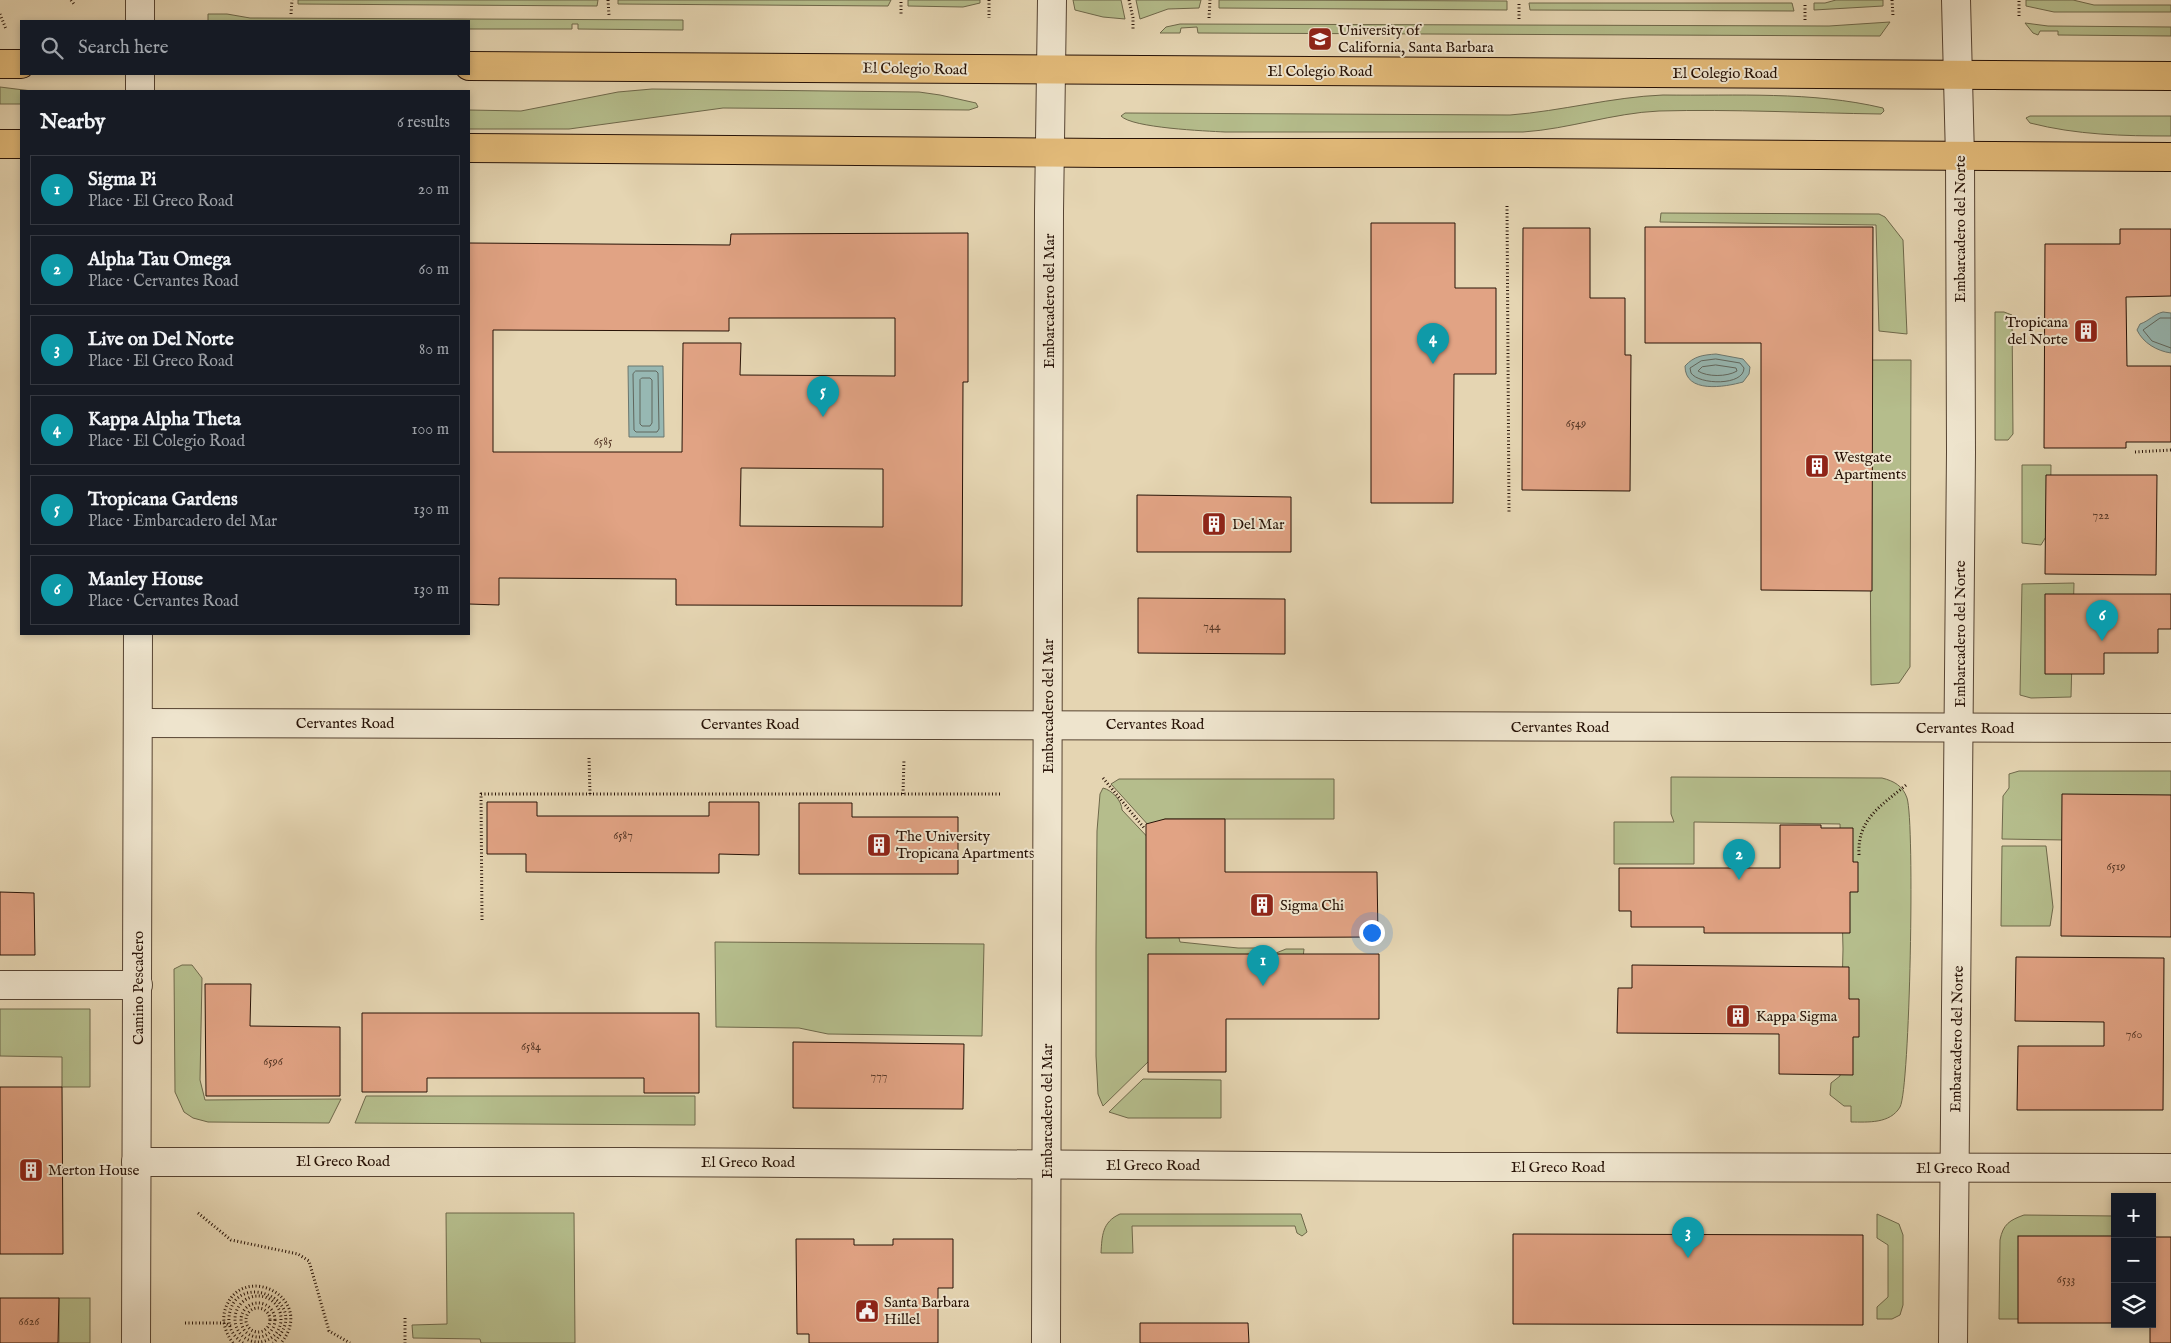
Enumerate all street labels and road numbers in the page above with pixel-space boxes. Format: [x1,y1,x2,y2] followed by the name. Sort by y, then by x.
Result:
[862,59,969,79] street label: El Colegio Road
[1268,62,1373,81] street label: El Colegio Road
[1673,64,1778,83] street label: El Colegio Road
[1951,155,1970,303] street label: Embarcadero del Norte
[1040,233,1059,368] street label: Embarcadero del Mar
[1951,560,1970,708] street label: Embarcadero del Norte
[1039,638,1058,773] street label: Embarcadero del Mar
[296,714,395,733] street label: Cervantes Road
[701,715,800,734] street label: Cervantes Road
[1106,715,1205,734] street label: Cervantes Road
[1511,718,1610,737] street label: Cervantes Road
[1916,719,2015,738] street label: Cervantes Road
[129,931,148,1045] street label: Camino Pescadero
[1946,965,1968,1113] street label: Embarcadero del Norte
[1038,1043,1057,1178] street label: Embarcadero del Mar
[296,1152,391,1171] street label: El Greco Road
[701,1153,796,1172] street label: El Greco Road
[1106,1156,1201,1175] street label: El Greco Road
[1511,1158,1606,1177] street label: El Greco Road
[1916,1159,2011,1178] street label: El Greco Road

